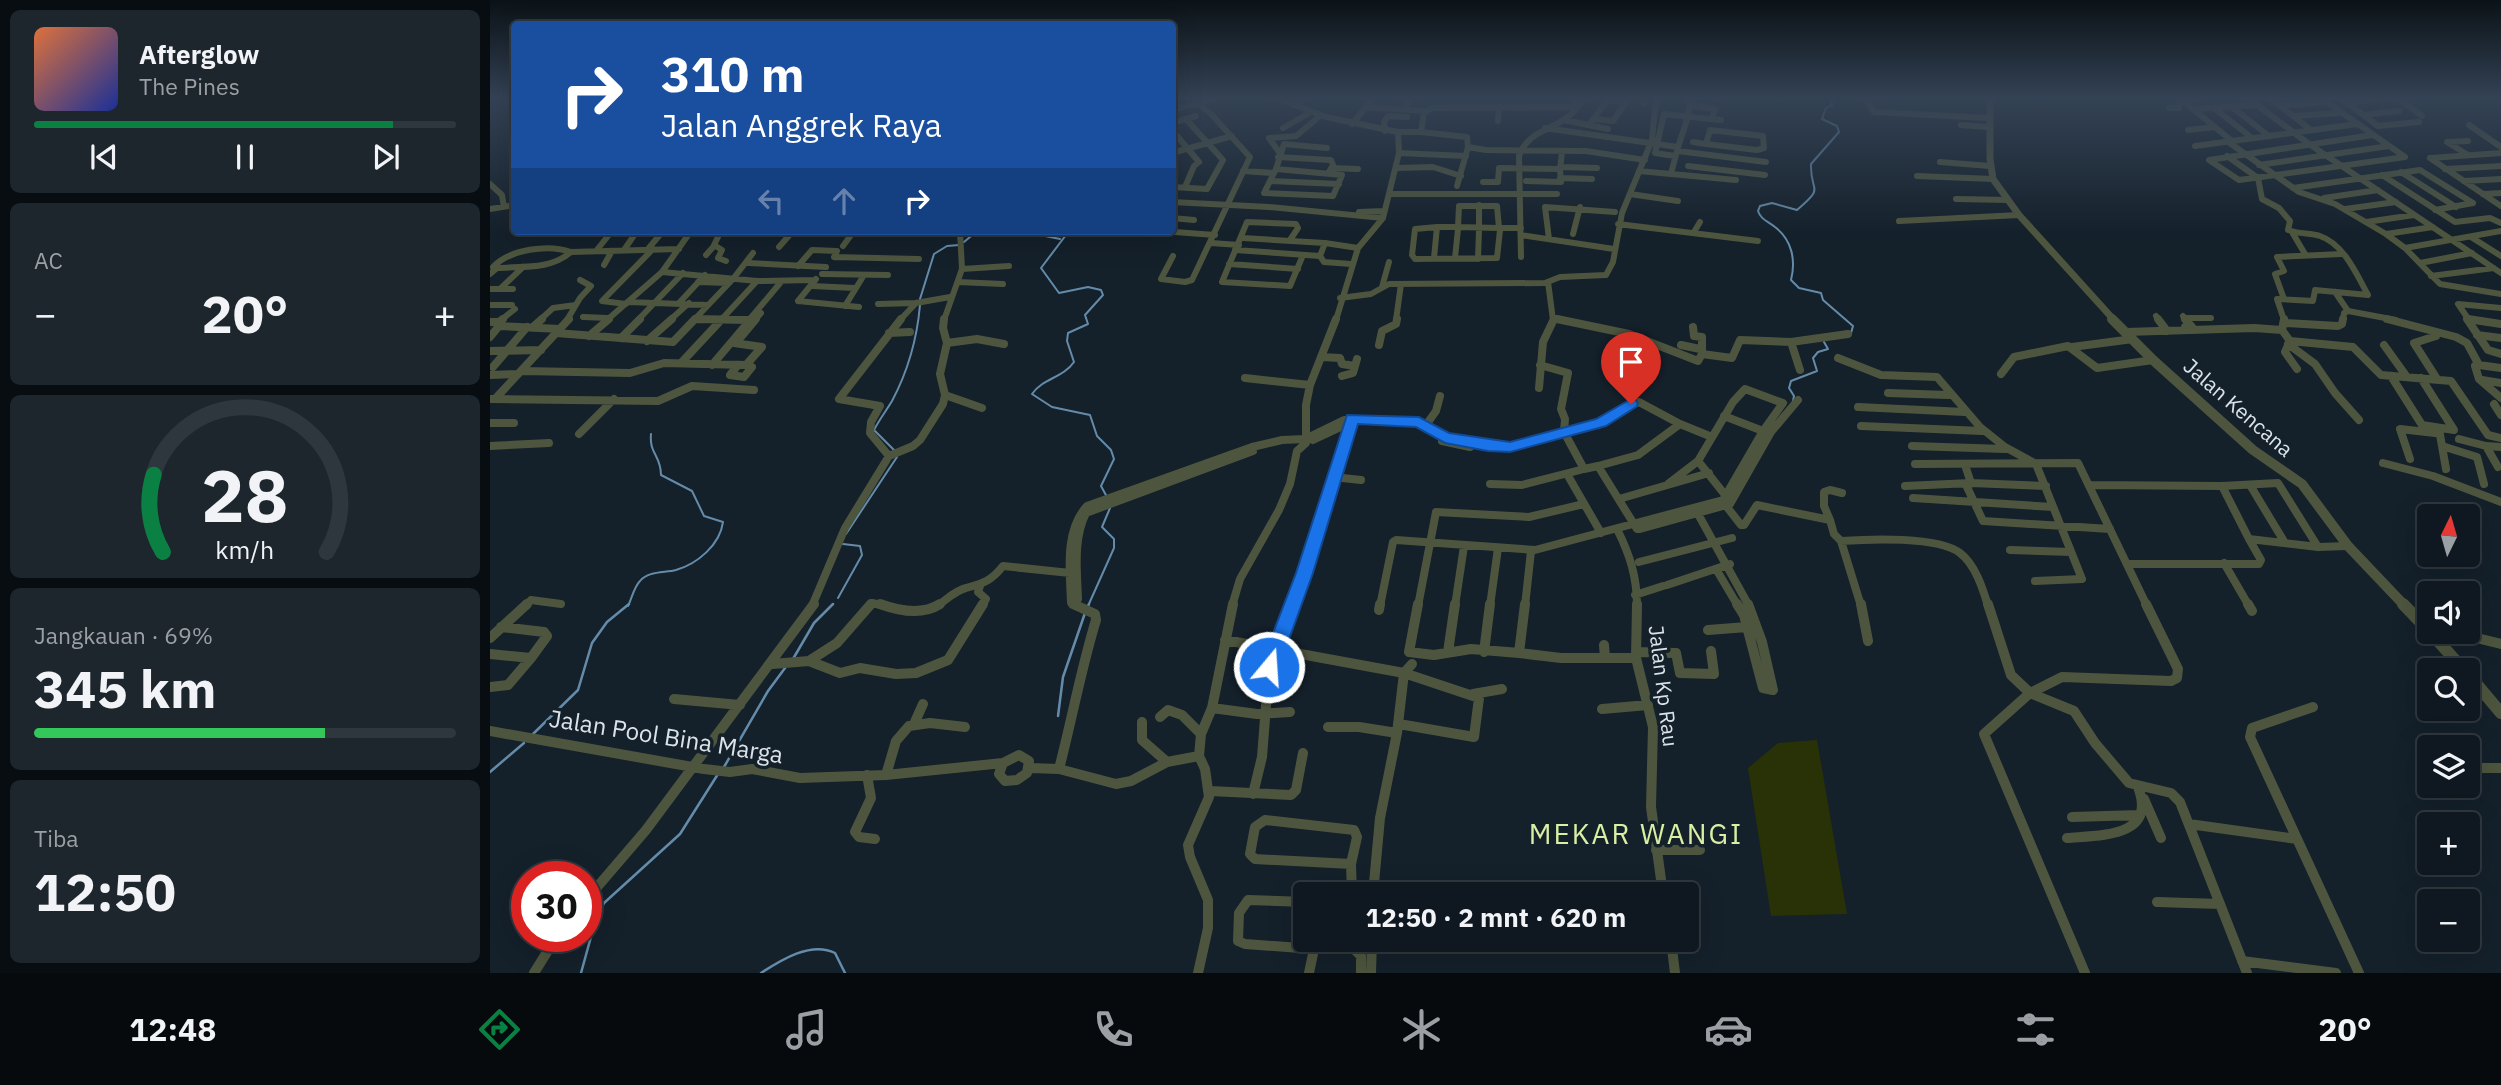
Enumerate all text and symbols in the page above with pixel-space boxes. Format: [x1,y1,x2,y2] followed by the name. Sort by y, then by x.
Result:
[139,37,259,71] text: Afterglow
[661,42,805,105] text: 310 m
[546,49,637,140] icon: right
[139,71,240,101] text: The Pines
[661,104,942,146] text: Jalan Anggrek Raya
[85,138,123,176] icon: previous
[226,138,264,176] icon: pause
[367,138,405,176] icon: next
[752,182,790,220] icon: left
[825,182,863,220] icon: ahead
[898,182,936,220] icon: right
[34,245,63,275] text: AC
[202,280,288,347] text: 20°
[34,289,57,338] text: −
[433,289,456,338] text: +
[1601,332,1661,404] pin
[1612,343,1650,381] icon: arrive
[2178,352,2300,463] street label: Jalan Kencana
[201,448,289,543] text: 28
[2417,504,2480,567] north arrow
[2417,504,2480,952] map controls
[216,533,274,566] text: km/h
[2417,581,2480,644] button: sound
[34,620,213,650] text: Jangkauan · 69%
[1643,623,1685,748] street label: Jalan Kp Rau
[1232,630,1306,704] position arrow
[34,655,216,722] text: 345 km
[2417,658,2480,721] button: search
[547,702,786,770] street label: Jalan Pool Bina Marga
[2417,735,2480,798] button: layers
[2417,812,2480,875] button: +
[1529,815,1743,852] district label: MEKAR WANGI
[34,823,79,853] text: Tiba
[34,858,176,925] text: 12:50
[511,861,602,952] speed limit sign: 30
[2417,889,2480,952] button: −
[1366,900,1626,934] text: 12:50 · 2 mnt · 620 m
[475,1005,524,1054] icon: directions
[782,1005,831,1054] icon: music
[1089,1005,1138,1054] icon: phone
[1397,1005,1446,1054] icon: climate
[1704,1005,1753,1054] icon: car
[2011,1005,2060,1054] icon: filters
[129,1008,217,1050] text: 12:48
[2318,1008,2372,1050] text: 20°

